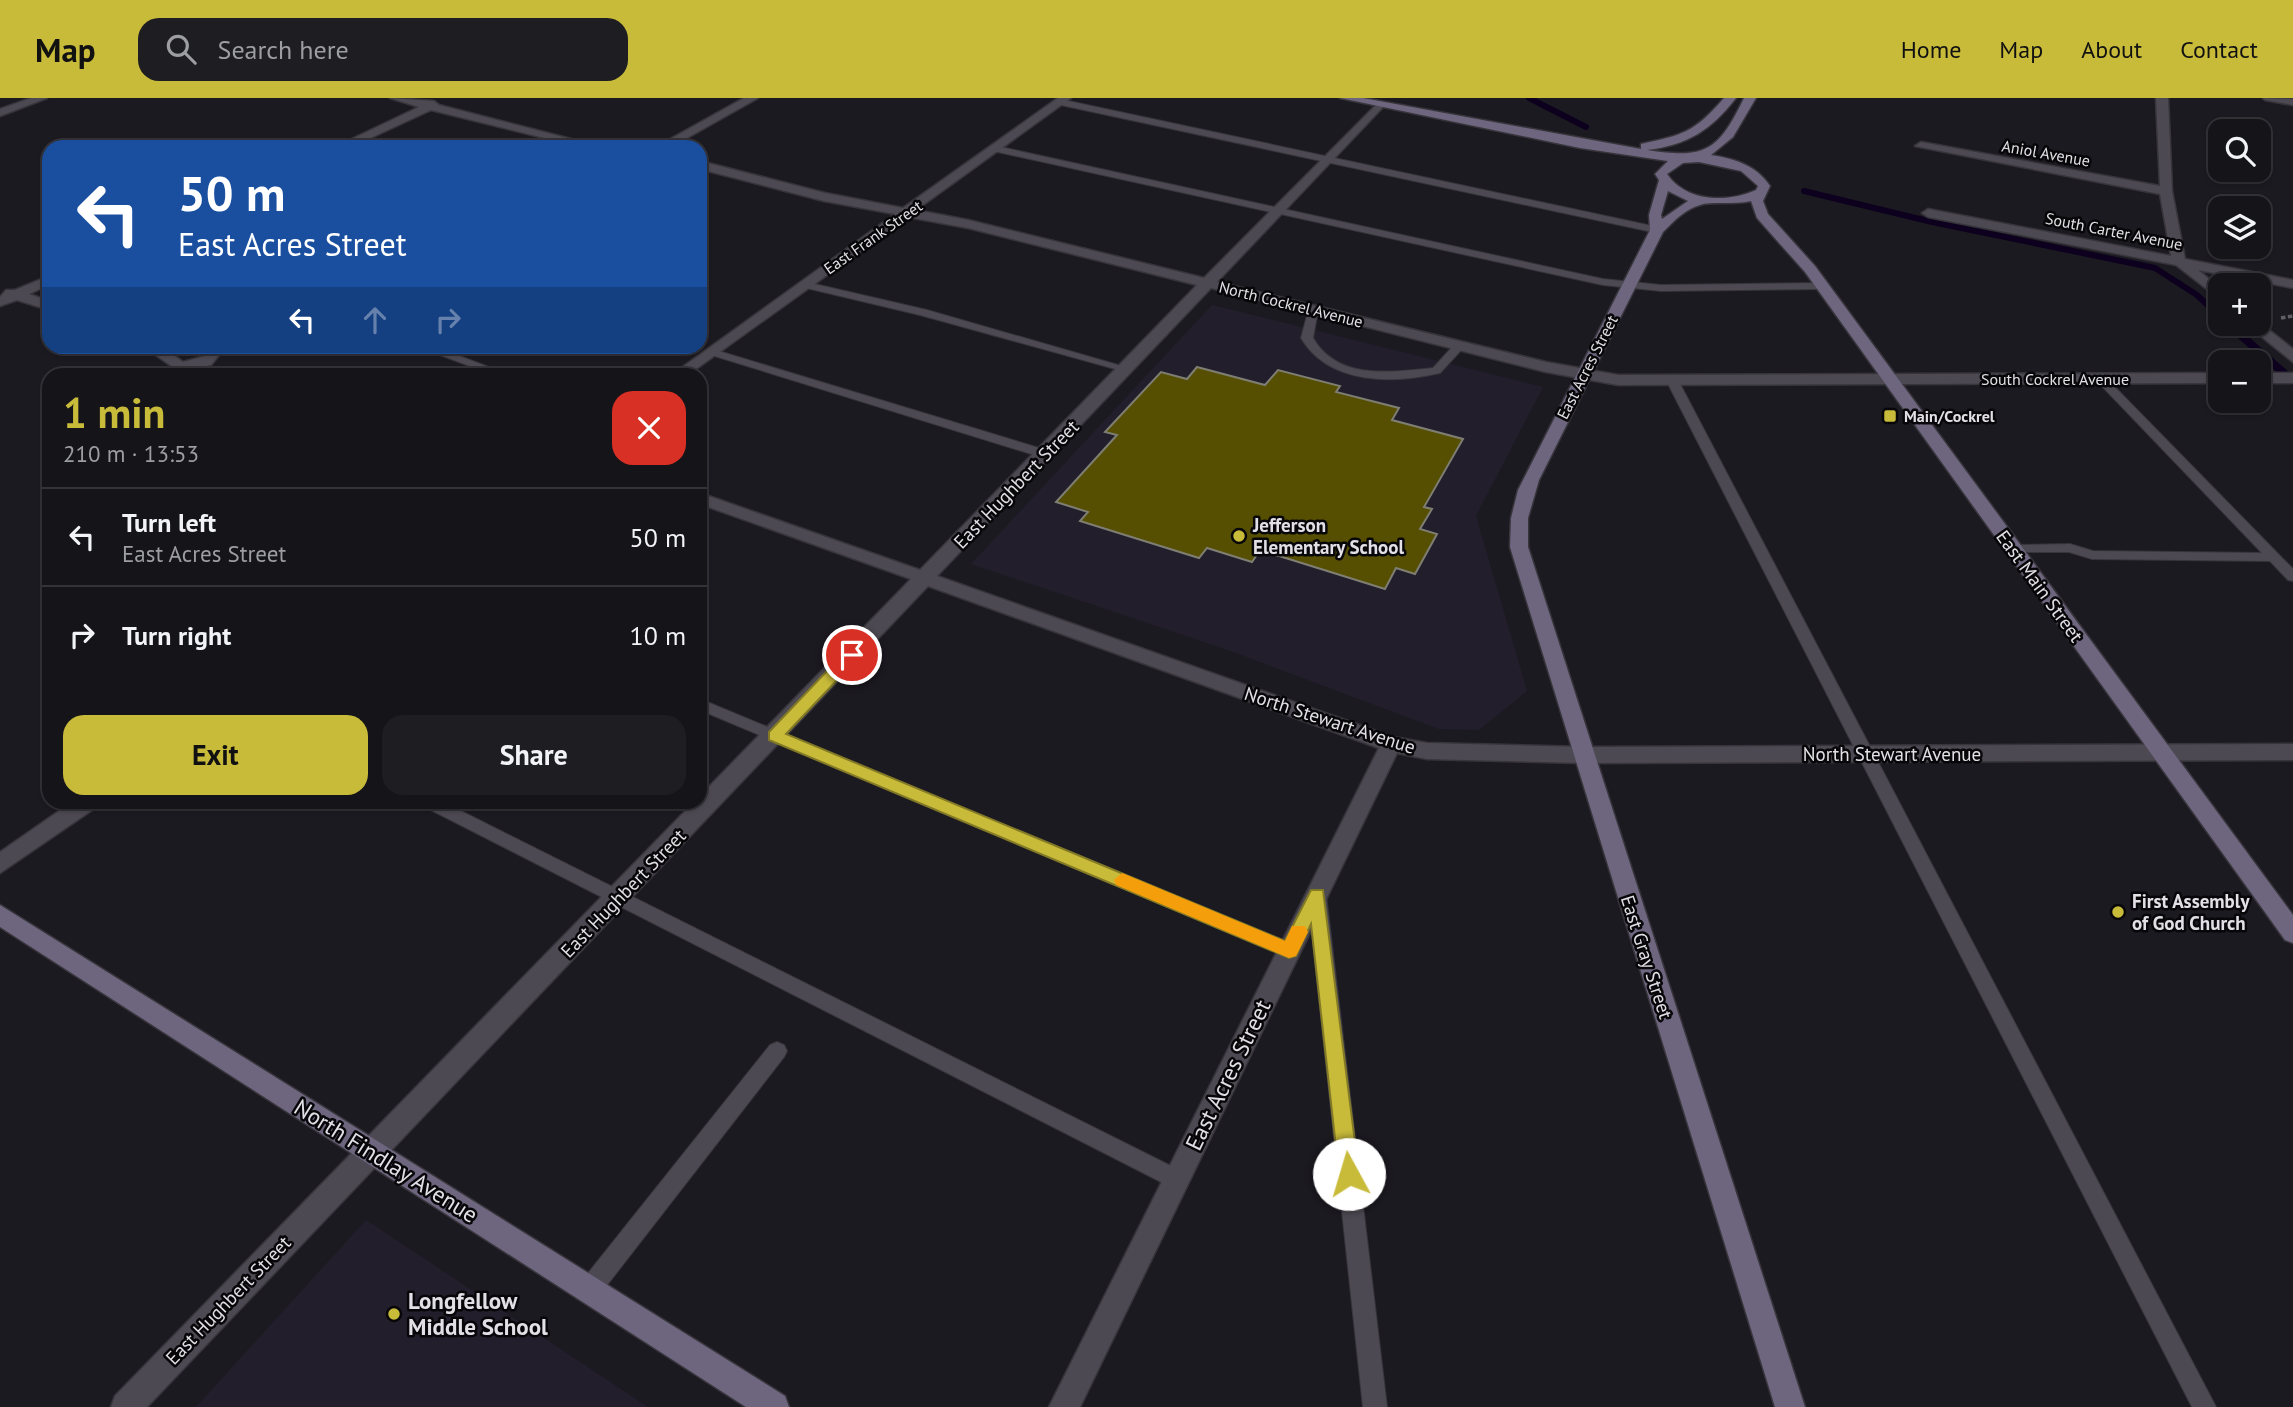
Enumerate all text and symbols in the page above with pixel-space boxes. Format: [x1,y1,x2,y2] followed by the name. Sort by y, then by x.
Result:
[138,18,628,81] search box
[35,28,96,71] text: Map
[162,30,200,68] icon: search
[218,33,349,66] text: Search here
[1901,34,1961,65] text: Home
[1999,34,2043,65] text: Map
[2081,34,2142,65] text: About
[2180,34,2258,65] text: Contact
[2208,119,2271,413] map controls
[2208,119,2271,182] button: search
[2000,135,2092,171] street label: Aniol Avenue
[178,161,285,225] text: 50 m
[63,168,154,259] icon: left
[820,195,927,278] street label: East Frank Street
[2208,196,2271,259] button: layers
[2044,208,2184,254] street label: South Carter Avenue
[178,223,406,265] text: East Acres Street
[2208,273,2271,336] button: +
[1217,276,1365,332] street label: North Cockrel Avenue
[283,301,321,339] icon: left
[356,301,394,339] icon: ahead
[429,301,467,339] icon: right
[1552,311,1622,422] street label: East Acres Street
[2208,350,2271,413] button: −
[1981,369,2129,389] street label: South Cockrel Avenue
[63,385,165,440] text: 1 min
[612,391,686,465] button: close
[1904,406,1995,426] place label: Main/Cockrel
[1882,408,1898,424] marker: Main/Cockrel
[948,414,1084,553] street label: East Hughbert Street
[63,439,199,468] text: 210 m · 13:53
[122,506,216,539] text: Turn left
[1252,513,1404,559] place label: Jefferson Elementary School
[63,518,101,556] icon: left
[630,521,686,554] text: 50 m
[1991,525,2089,647] street label: East Main Street
[1231,528,1247,544] marker: Jefferson Elementary School
[122,539,286,568] text: East Acres Street
[63,616,101,654] icon: right
[122,619,231,652] text: Turn right
[630,619,686,652] text: 10 m
[822,625,882,685] pin
[833,636,871,674] icon: arrive
[1241,681,1419,759] street label: North Stewart Avenue
[63,715,368,795] button: Exit
[382,715,686,795] button: Share
[1803,742,1981,766] street label: North Stewart Avenue
[555,823,691,962] street label: East Hughbert Street
[2132,889,2250,935] place label: First Assembly of God Church
[1616,892,1678,1022] street label: East Gray Street
[2110,904,2126,920] marker: First Assembly of God Church
[1179,994,1277,1155] street label: East Acres Street
[289,1092,483,1229] street label: North Findlay Avenue
[1312,1137,1386,1211] position arrow
[160,1230,296,1369] street label: East Hughbert Street
[408,1286,548,1341] place label: Longfellow Middle School
[386,1306,402,1322] marker: Longfellow Middle School

